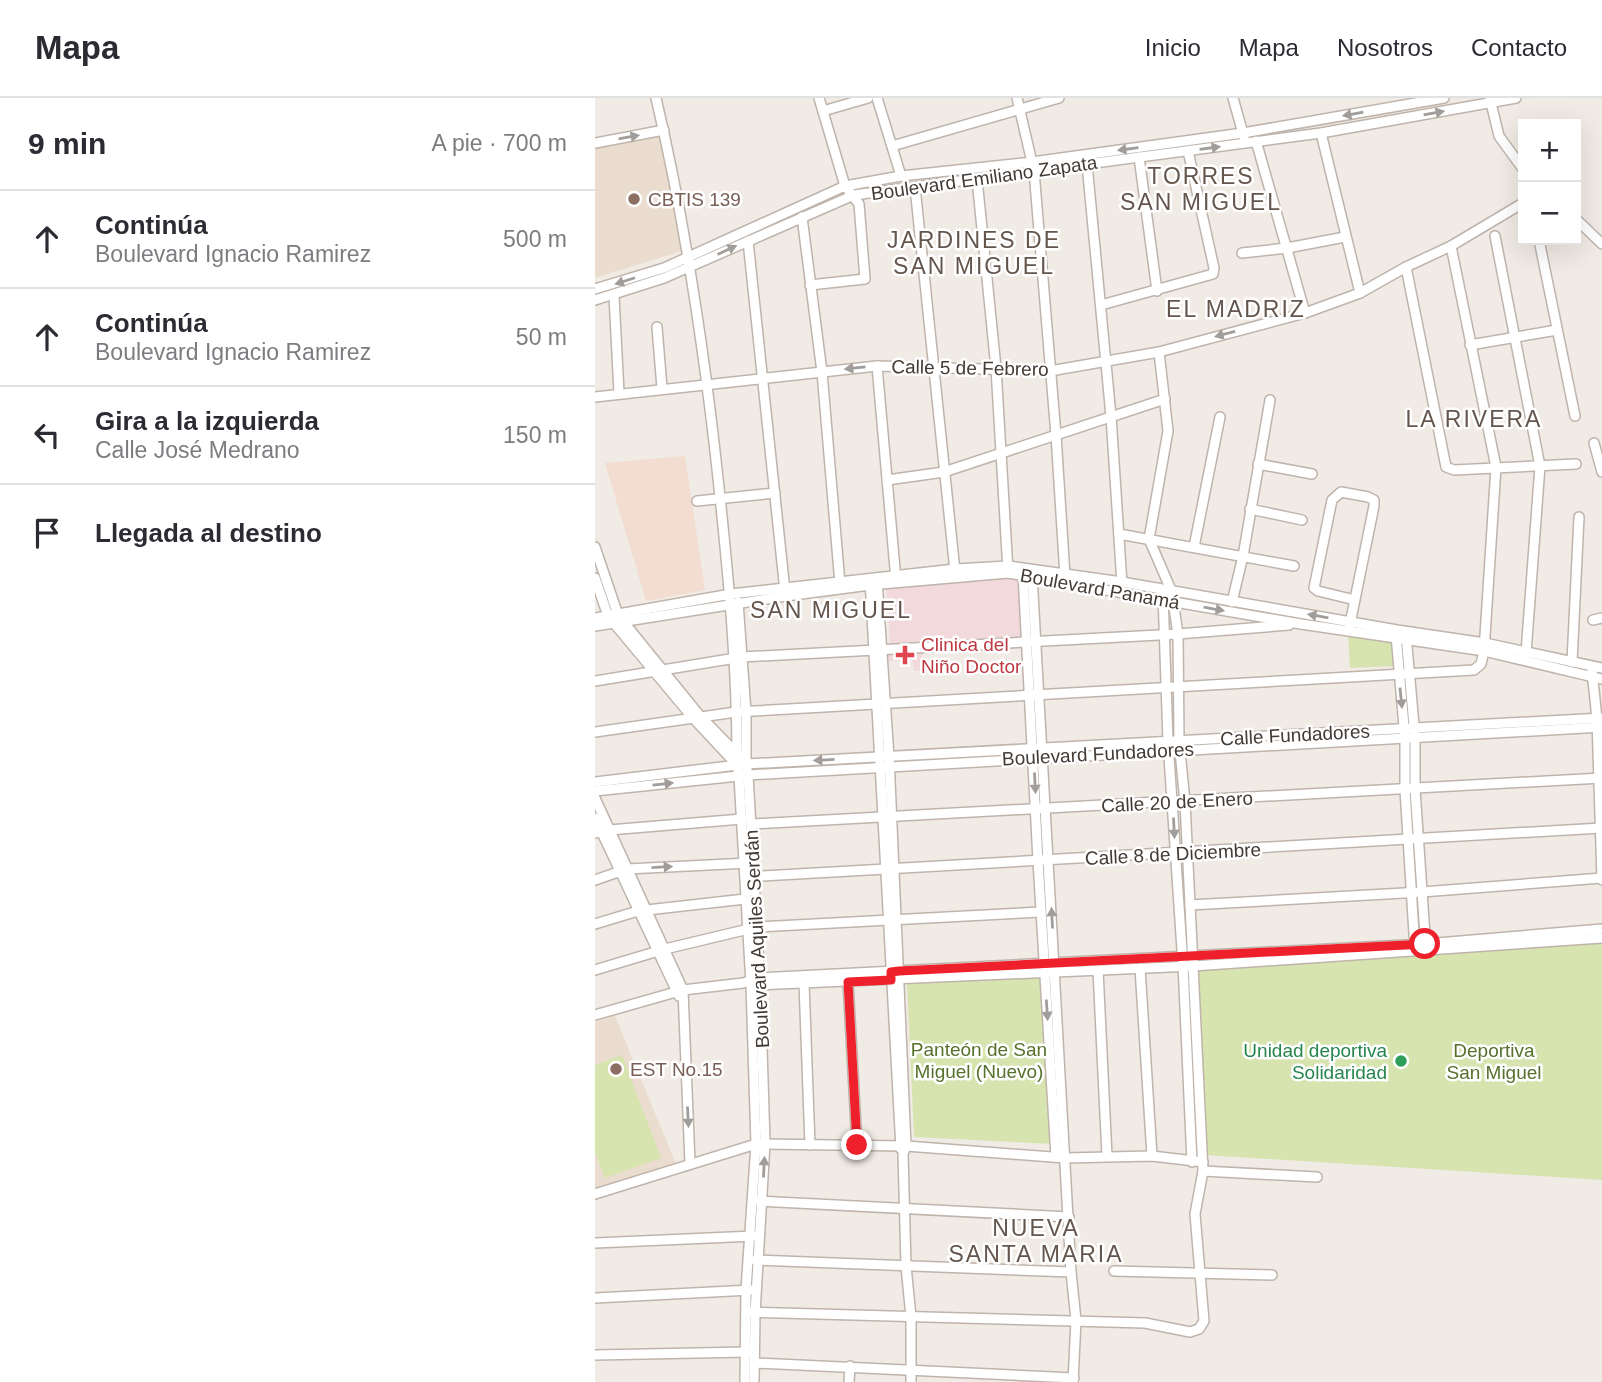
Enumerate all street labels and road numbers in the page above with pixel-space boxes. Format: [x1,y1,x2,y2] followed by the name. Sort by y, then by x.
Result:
[870,152,1099,204] street label: Boulevard Emiliano Zapata
[891,356,1049,380] street label: Calle 5 de Febrero
[1019,565,1182,613] street label: Boulevard Panamá
[1220,721,1370,749] street label: Calle Fundadores
[1001,738,1195,770] street label: Boulevard Fundadores
[1101,788,1253,816] street label: Calle 20 de Enero
[741,829,773,1049] street label: Boulevard Aquiles Serdán
[1084,839,1262,869] street label: Calle 8 de Diciembre

